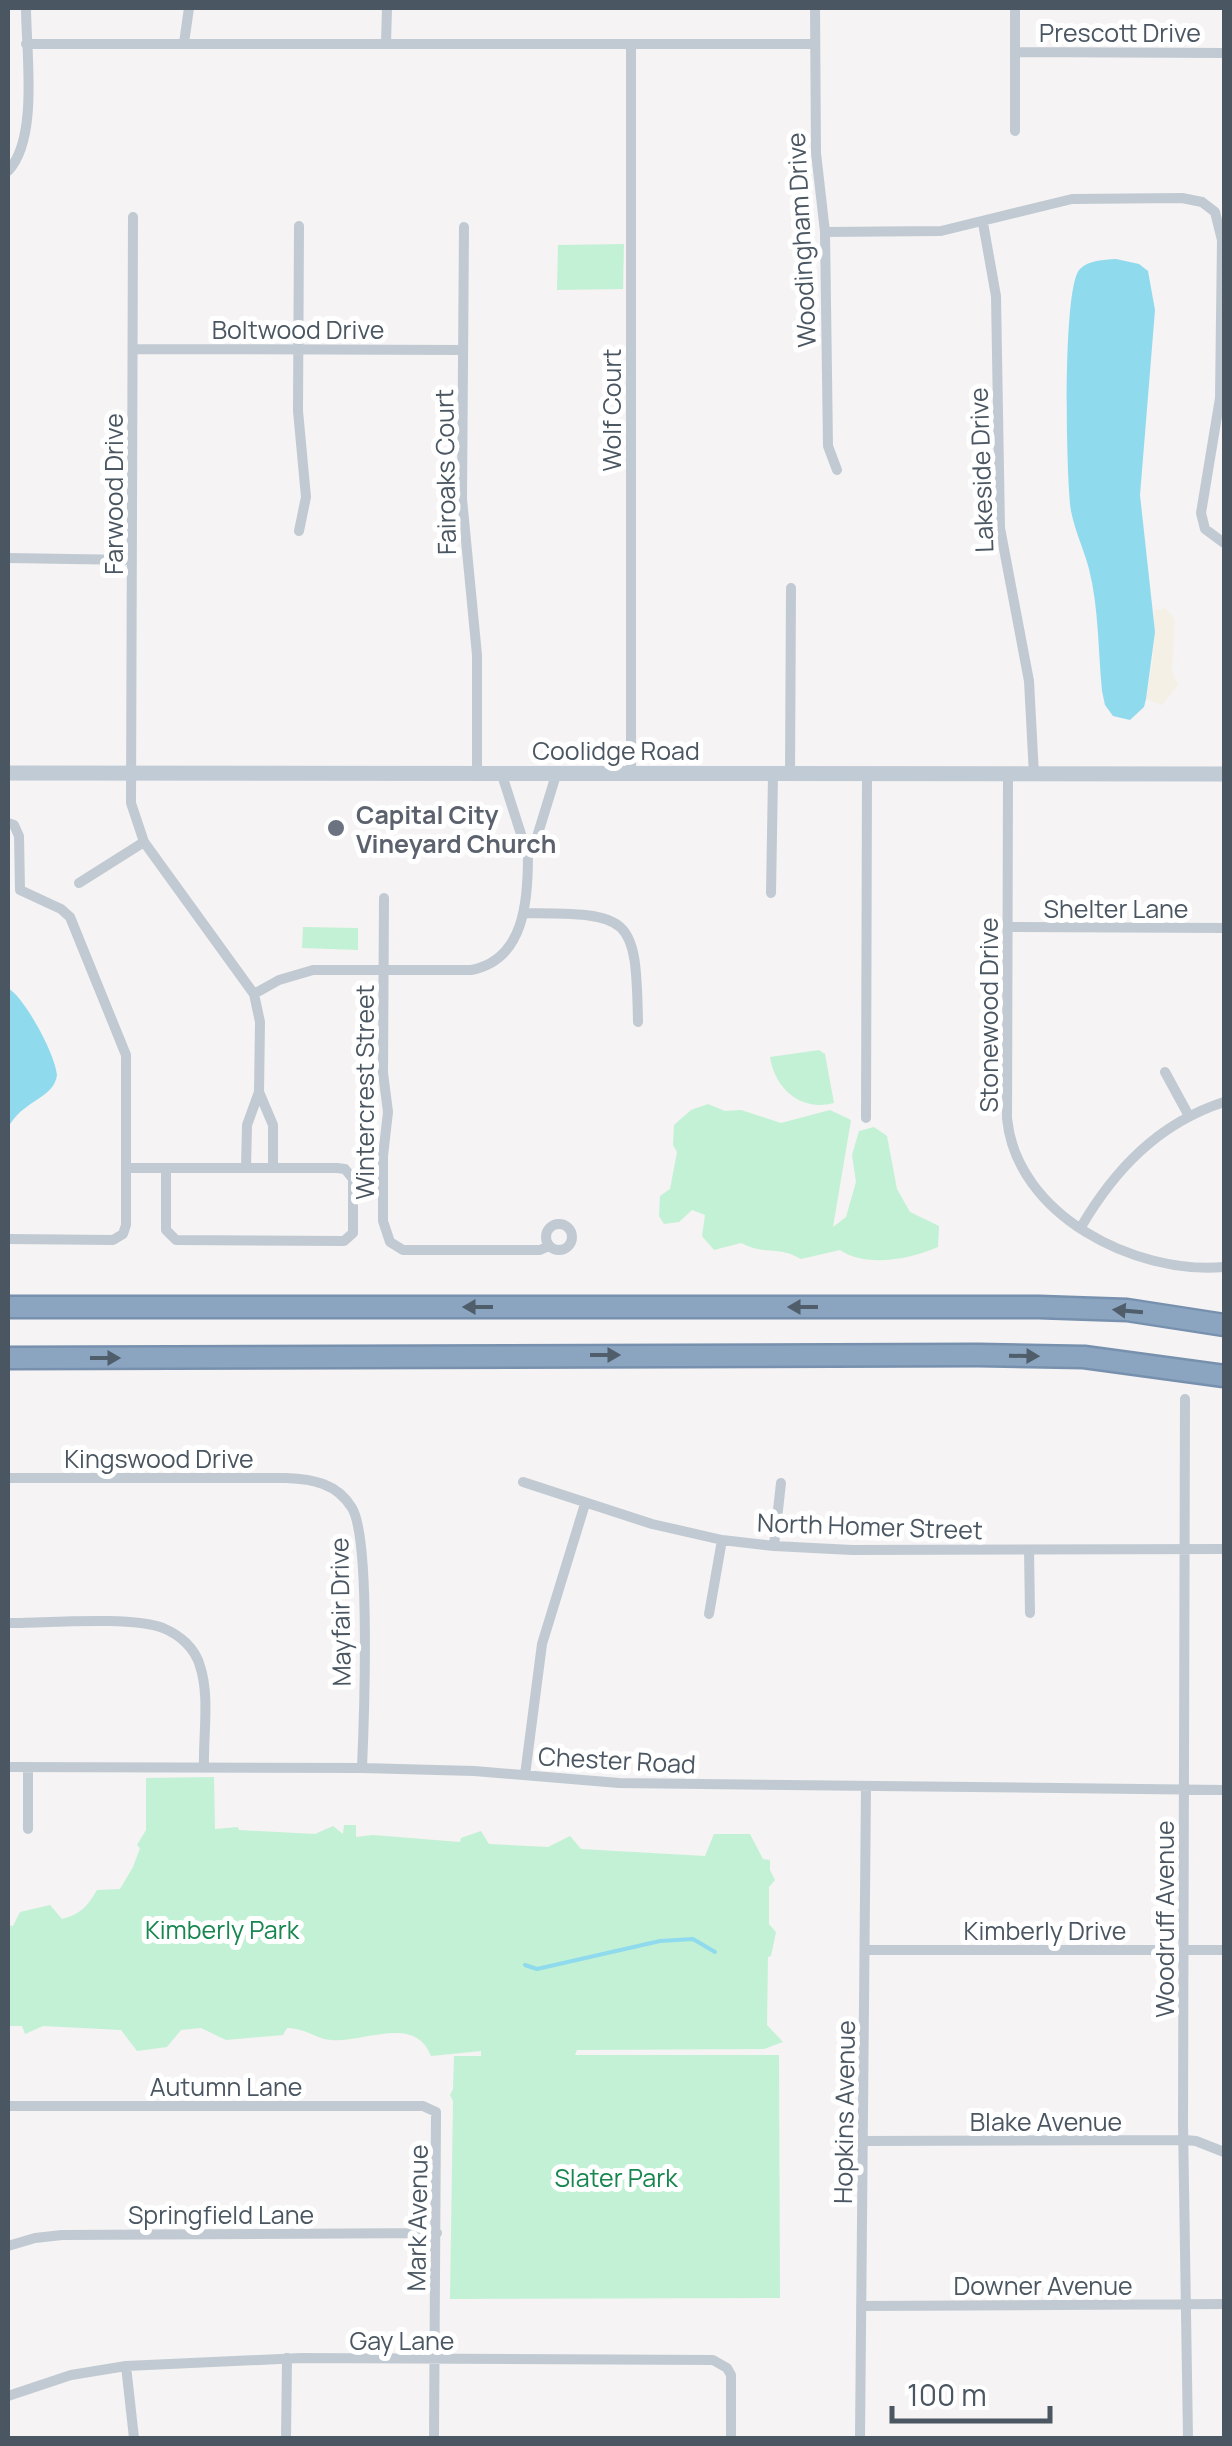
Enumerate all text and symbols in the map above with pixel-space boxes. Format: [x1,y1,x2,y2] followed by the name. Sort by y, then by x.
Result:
[1039,15,1201,50] street label: Prescott Drive
[778,132,824,348] street label: Woodingham Drive
[212,312,384,347] street label: Boltwood Drive
[594,349,629,471] street label: Wolf Court
[961,387,1001,553] street label: Lakeside Drive
[426,389,464,555] street label: Fairoaks Court
[96,413,131,575] street label: Farwood Drive
[532,733,700,768] street label: Coolidge Road
[356,797,556,861] place label: Capital City Vineyard Church
[325,817,347,839] marker: Capital City Vineyard Church
[1044,891,1188,926] street label: Shelter Lane
[971,917,1006,1113] street label: Stonewood Drive
[347,984,382,1200] street label: Wintercrest Street
[462,1299,494,1315] one-way arrow
[787,1299,819,1315] one-way arrow
[1112,1303,1144,1319] one-way arrow
[589,1347,621,1363] one-way arrow
[1008,1348,1040,1364] one-way arrow
[89,1350,121,1366] one-way arrow
[64,1441,254,1476] street label: Kingswood Drive
[757,1505,983,1547] street label: North Homer Street
[321,1537,359,1687] street label: Mayfair Drive
[537,1738,697,1782] street label: Chester Road
[1147,1820,1182,2018] street label: Woodruff Avenue
[145,1912,300,1947] park label: Kimberly Park
[964,1913,1126,1948] street label: Kimberly Drive
[825,2020,863,2204] street label: Hopkins Avenue
[150,2069,302,2104] street label: Autumn Lane
[970,2104,1122,2139] street label: Blake Avenue
[398,2144,436,2292] street label: Mark Avenue
[554,2160,678,2195] park label: Slater Park
[128,2197,314,2232] street label: Springfield Lane
[953,2268,1133,2303] street label: Downer Avenue
[350,2323,454,2358] street label: Gay Lane
[892,2361,1050,2423] scale bar
[907,2374,987,2415] text: 100 m

